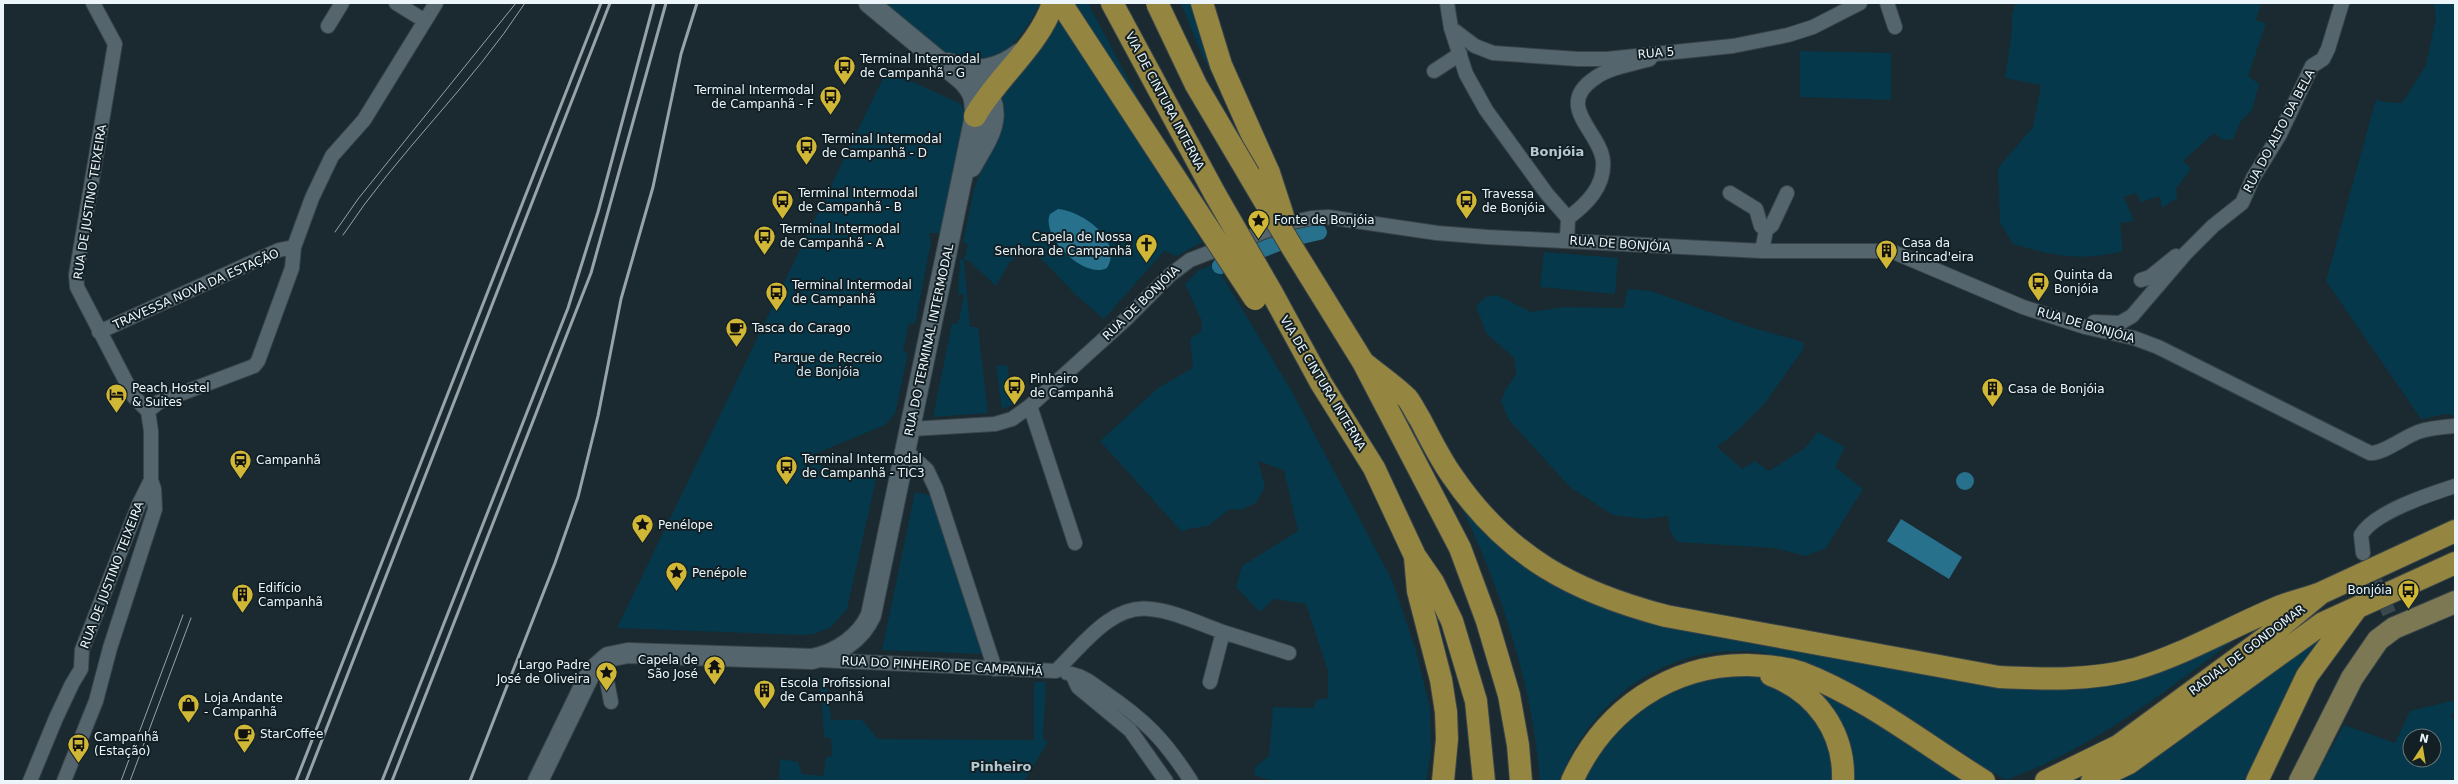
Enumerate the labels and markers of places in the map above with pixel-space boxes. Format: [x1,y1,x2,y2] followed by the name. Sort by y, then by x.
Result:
[859,52,980,80] place label: Terminal Intermodal de Campanhã - G
[831,53,857,86] bus stop icon: Terminal Intermodal de Campanhã - G
[693,83,814,111] place label: Terminal Intermodal de Campanhã - F
[817,84,843,117] bus stop icon: Terminal Intermodal de Campanhã - F
[821,132,942,160] place label: Terminal Intermodal de Campanhã - D
[794,133,820,166] bus stop icon: Terminal Intermodal de Campanhã - D
[797,186,918,214] place label: Terminal Intermodal de Campanhã - B
[769,187,795,220] bus stop icon: Terminal Intermodal de Campanhã - B
[1481,187,1545,215] place label: Travessa de Bonjóia
[1453,188,1479,221] bus stop icon: Travessa de Bonjóia
[1245,207,1271,240] place icon: Fonte de Bonjóia
[1274,213,1375,227] place label: Fonte de Bonjóia
[779,222,900,250] place label: Terminal Intermodal de Campanhã - A
[752,223,778,256] bus stop icon: Terminal Intermodal de Campanhã - A
[995,230,1132,258] place label: Capela de Nossa Senhora de Campanhã
[1134,231,1160,264] church icon: Capela de Nossa Senhora de Campanhã
[1902,236,1974,264] place label: Casa da Brincad'eira
[1873,237,1899,270] building icon: Casa da Brincad'eira
[2054,268,2113,296] place label: Quinta da Bonjóia
[2025,269,2051,302] bus stop icon: Quinta da Bonjóia
[791,278,912,306] place label: Terminal Intermodal de Campanhã
[763,279,789,312] bus stop icon: Terminal Intermodal de Campanhã
[724,315,750,348] cafe icon: Tasca do Carago
[751,321,850,335] place label: Tasca do Carago
[1030,372,1114,400] place label: Pinheiro de Campanhã
[1001,373,1027,406] bus stop icon: Pinheiro de Campanhã
[1979,376,2005,409] building icon: Casa de Bonjóia
[132,381,210,409] place label: Peach Hostel & Suites
[103,382,129,415] hotel icon: Peach Hostel & Suites
[2008,382,2105,396] place label: Casa de Bonjóia
[228,447,254,480] station icon: Campanhã
[801,452,925,480] place label: Terminal Intermodal de Campanhã - TIC3
[256,453,321,467] place label: Campanhã
[773,453,799,486] bus stop icon: Terminal Intermodal de Campanhã - TIC3
[630,512,656,545] place icon: Penélope
[658,518,713,532] place label: Penélope
[664,560,690,593] place icon: Penépole
[692,566,747,580] place label: Penépole
[2395,577,2421,610] bus stop icon: Bonjóia
[258,581,323,609] place label: Edifício Campanhã
[230,582,256,615] building icon: Edifício Campanhã
[2347,583,2392,597] place label: Bonjóia
[638,653,698,681] place label: Capela de São José
[701,654,727,687] temple icon: Capela de São José
[496,658,590,686] place label: Largo Padre José de Oliveira
[593,659,619,692] place icon: Largo Padre José de Oliveira
[780,676,890,704] place label: Escola Profissional de Campanhã
[751,677,777,710] building icon: Escola Profissional de Campanhã
[204,691,283,719] place label: Loja Andante - Campanhã
[175,692,201,725] shop icon: Loja Andante - Campanhã
[231,721,257,754] cafe icon: StarCoffee
[260,727,323,741] place label: StarCoffee
[94,730,159,758] place label: Campanhã (Estação)
[66,731,92,764] bus stop icon: Campanhã (Estação)

